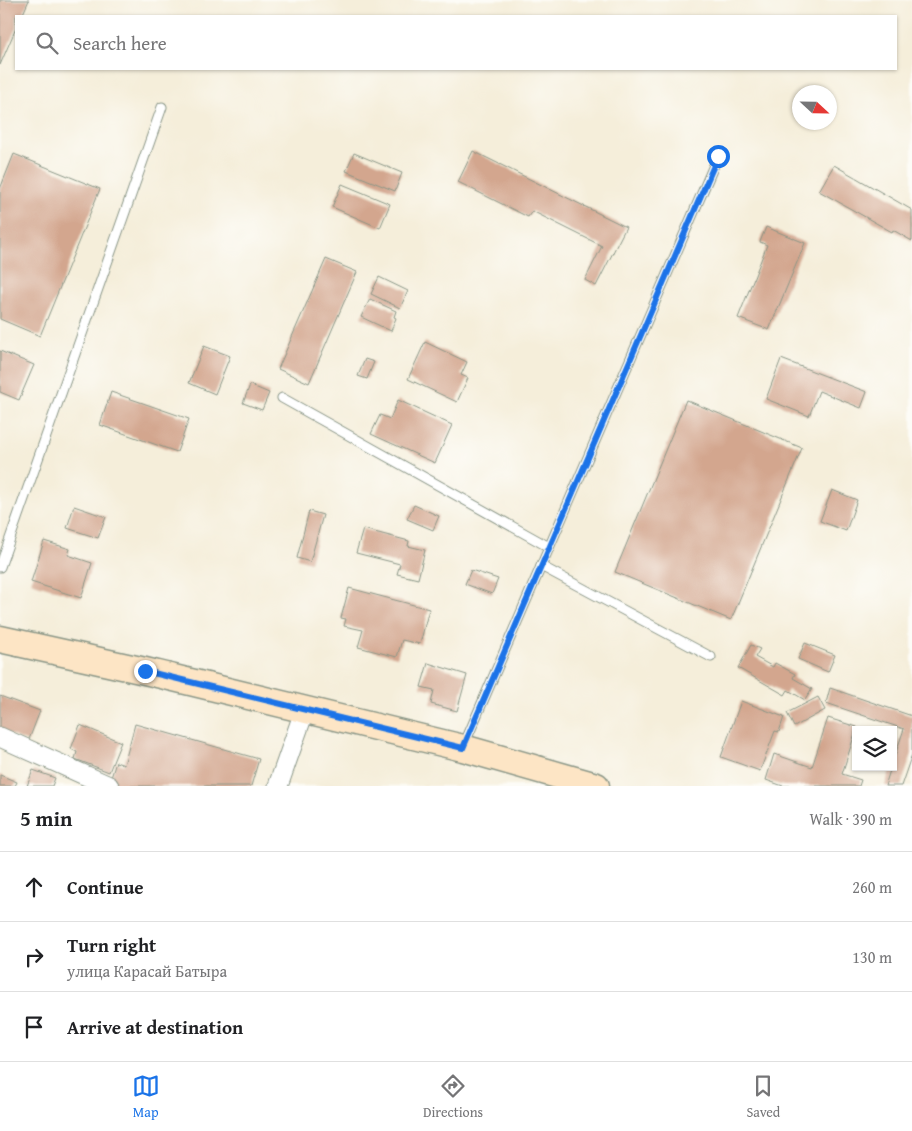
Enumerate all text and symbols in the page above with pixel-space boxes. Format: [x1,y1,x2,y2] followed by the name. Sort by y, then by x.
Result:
[15,15,897,70] search box
[33,29,61,57] icon: search
[73,29,167,57] text: Search here
[792,85,837,130] north arrow
[707,145,730,168] route start
[134,660,157,683] route end
[852,726,897,771] map controls
[852,726,897,771] button: layers
[20,803,72,834] text: 5 min
[809,807,892,831] text: Walk · 390 m
[20,873,48,901] icon: ahead
[67,873,144,901] text: Continue
[852,875,892,899] text: 260 m
[67,931,156,959] text: Turn right
[20,943,48,971] icon: right
[852,945,892,969] text: 130 m
[67,959,227,983] text: улица Карасай Батыра
[20,1013,48,1041] icon: arrive
[67,1013,243,1041] text: Arrive at destination
[132,1072,160,1122] tab: Map
[423,1072,483,1122] tab: Directions
[746,1072,780,1122] tab: Saved

